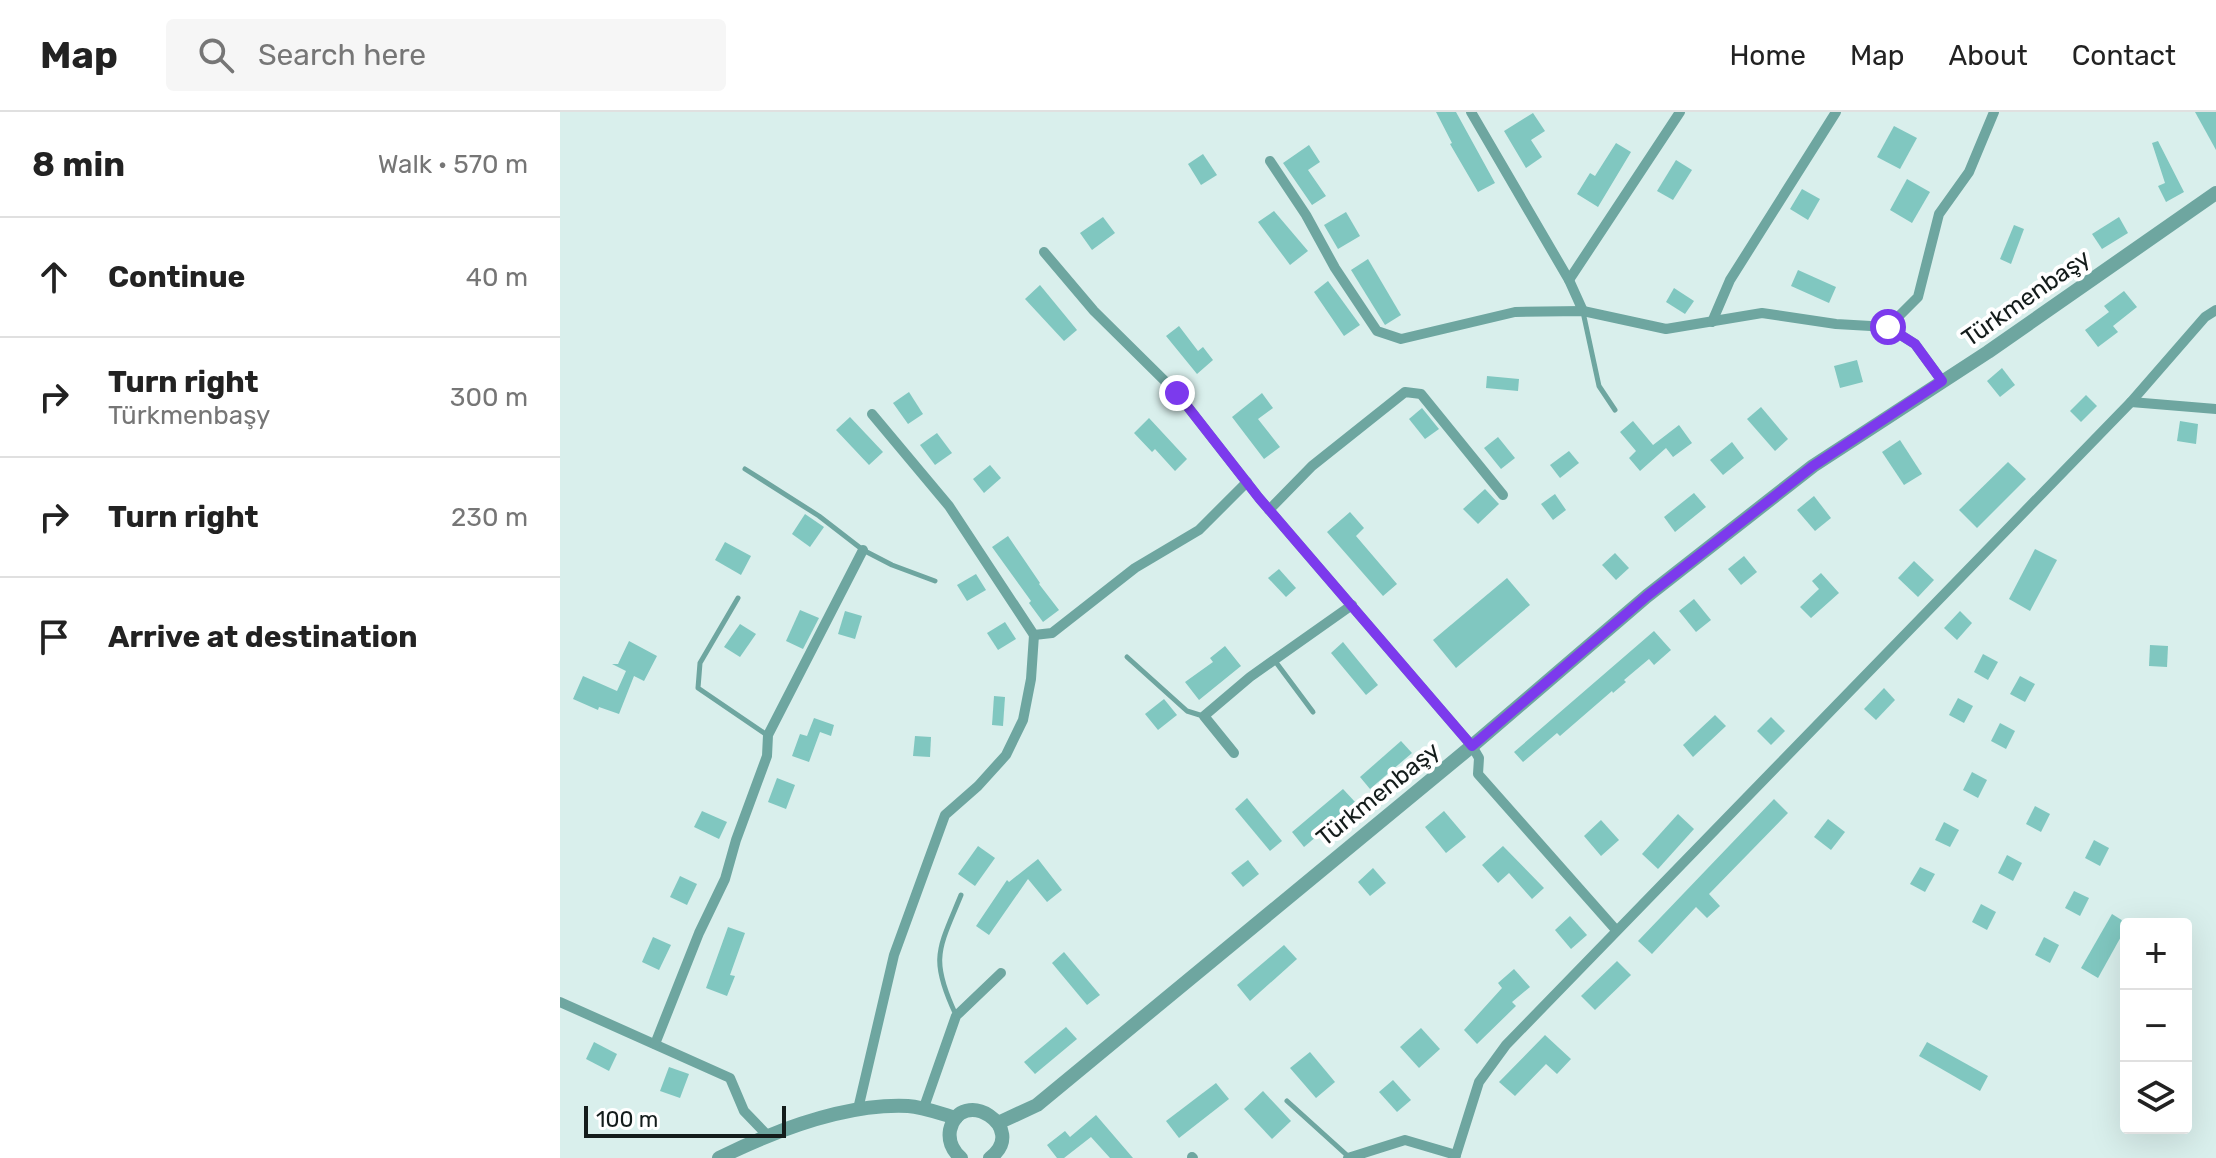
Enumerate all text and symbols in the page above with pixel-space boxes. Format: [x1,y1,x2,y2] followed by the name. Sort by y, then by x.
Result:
[166,19,726,91] search box
[40,32,118,78] text: Map
[194,33,238,77] icon: search
[258,37,426,73] text: Search here
[1729,39,1806,72] text: Home
[1850,39,1904,72] text: Map
[1948,39,2028,72] text: About
[2072,39,2176,72] text: Contact
[32,144,125,185] text: 8 min
[378,149,528,180] text: Walk · 570 m
[1957,244,2095,352] street label: Türkmenbaşy
[32,255,76,299] icon: ahead
[108,259,245,295] text: Continue
[466,262,528,293] text: 40 m
[1870,309,1906,345] route start
[108,364,259,400] text: Turn right
[32,375,76,419] icon: right
[1159,375,1195,411] route end
[450,382,528,413] text: 300 m
[108,400,270,431] text: Türkmenbaşy
[32,495,76,539] icon: right
[108,499,259,535] text: Turn right
[451,502,528,533] text: 230 m
[32,615,76,659] icon: arrive
[108,619,418,655] text: Arrive at destination
[1311,736,1445,852] street label: Türkmenbaşy
[2120,918,2192,1134] map controls
[2120,918,2192,990] button: +
[2120,990,2192,1062] button: −
[2120,1062,2192,1134] button: layers
[584,1102,786,1138] scale bar
[596,1106,658,1133] text: 100 m

